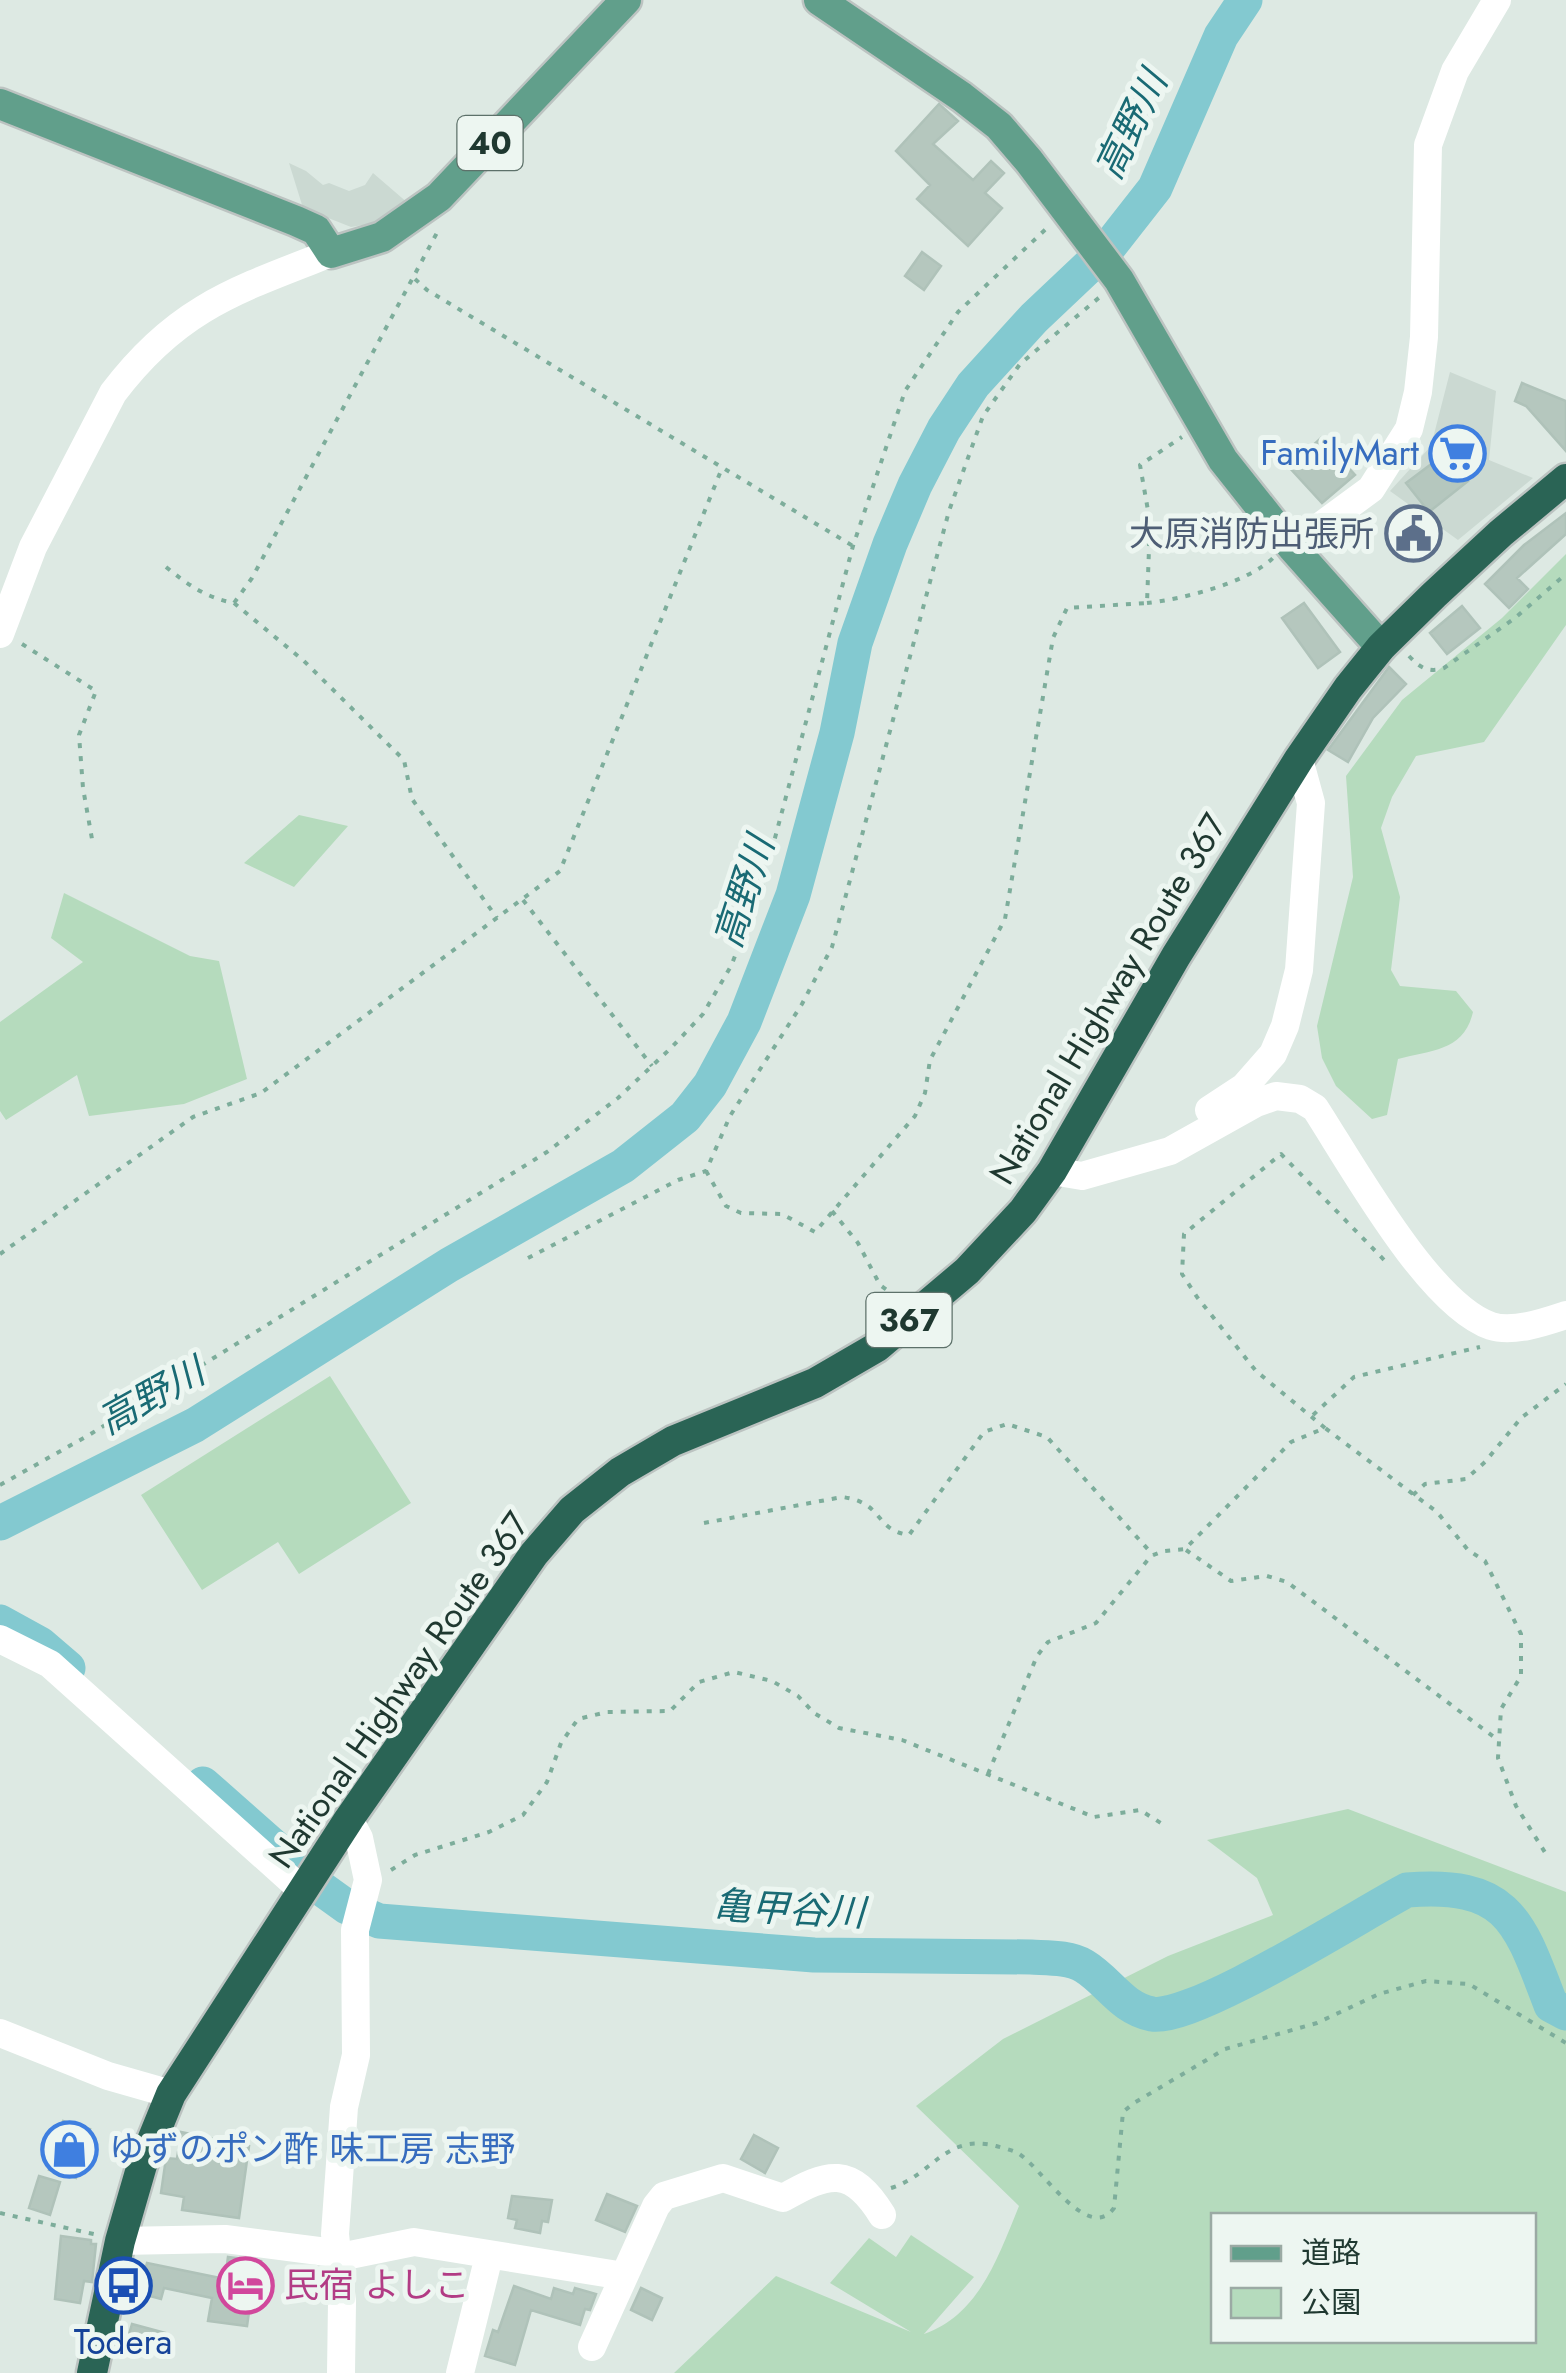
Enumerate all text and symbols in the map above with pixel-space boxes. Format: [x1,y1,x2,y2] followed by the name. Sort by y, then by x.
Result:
[1081,58,1182,188] water label: 高野川
[458,116,522,170] road number: 40
[1428,423,1488,483] supermarket icon: FamilyMart
[1260,428,1420,478] place label: FamilyMart
[1383,504,1443,564] public building icon: 大原消防出張所
[1129,509,1374,559] place label: 大原消防出張所
[977,804,1239,1194] street label: National Highway Route 367
[700,825,789,955] water label: 高野川
[866,1293,952,1347] road number: 367
[88,1342,217,1447] water label: 高野川
[257,1501,542,1878] street label: National Highway Route 367
[712,1877,870,1940] water label: 亀甲谷川
[40,2119,100,2179] shop icon: ゆずのポン酢 味工房 志野
[109,2124,515,2174] place label: ゆずのポン酢 味工房 志野
[1211,2213,1536,2343] legend
[1301,2231,1361,2274] text: 道路
[215,2255,275,2315] hotel icon: 民宿 よしこ
[93,2256,153,2316] bus stop icon: Todera
[284,2260,470,2310] place label: 民宿 よしこ
[1301,2281,1361,2324] text: 公園
[74,2317,172,2367] place label: Todera

